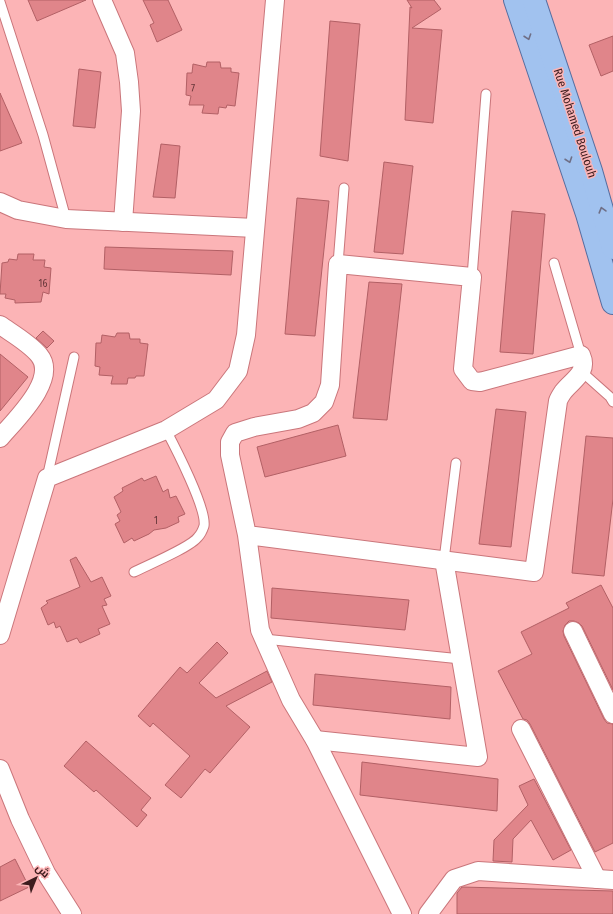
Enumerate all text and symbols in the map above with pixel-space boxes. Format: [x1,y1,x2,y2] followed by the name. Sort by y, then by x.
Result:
[523,33,531,40] one-way arrow
[551,67,599,179] street label: Rue Mohamed Boulouh
[191,83,195,95] house number: 7
[564,156,573,163] one-way arrow
[599,207,607,213] one-way arrow
[39,278,47,290] house number: 16
[154,515,158,527] house number: 1
[16,858,56,898] north arrow
[33,861,52,881] text: ش

